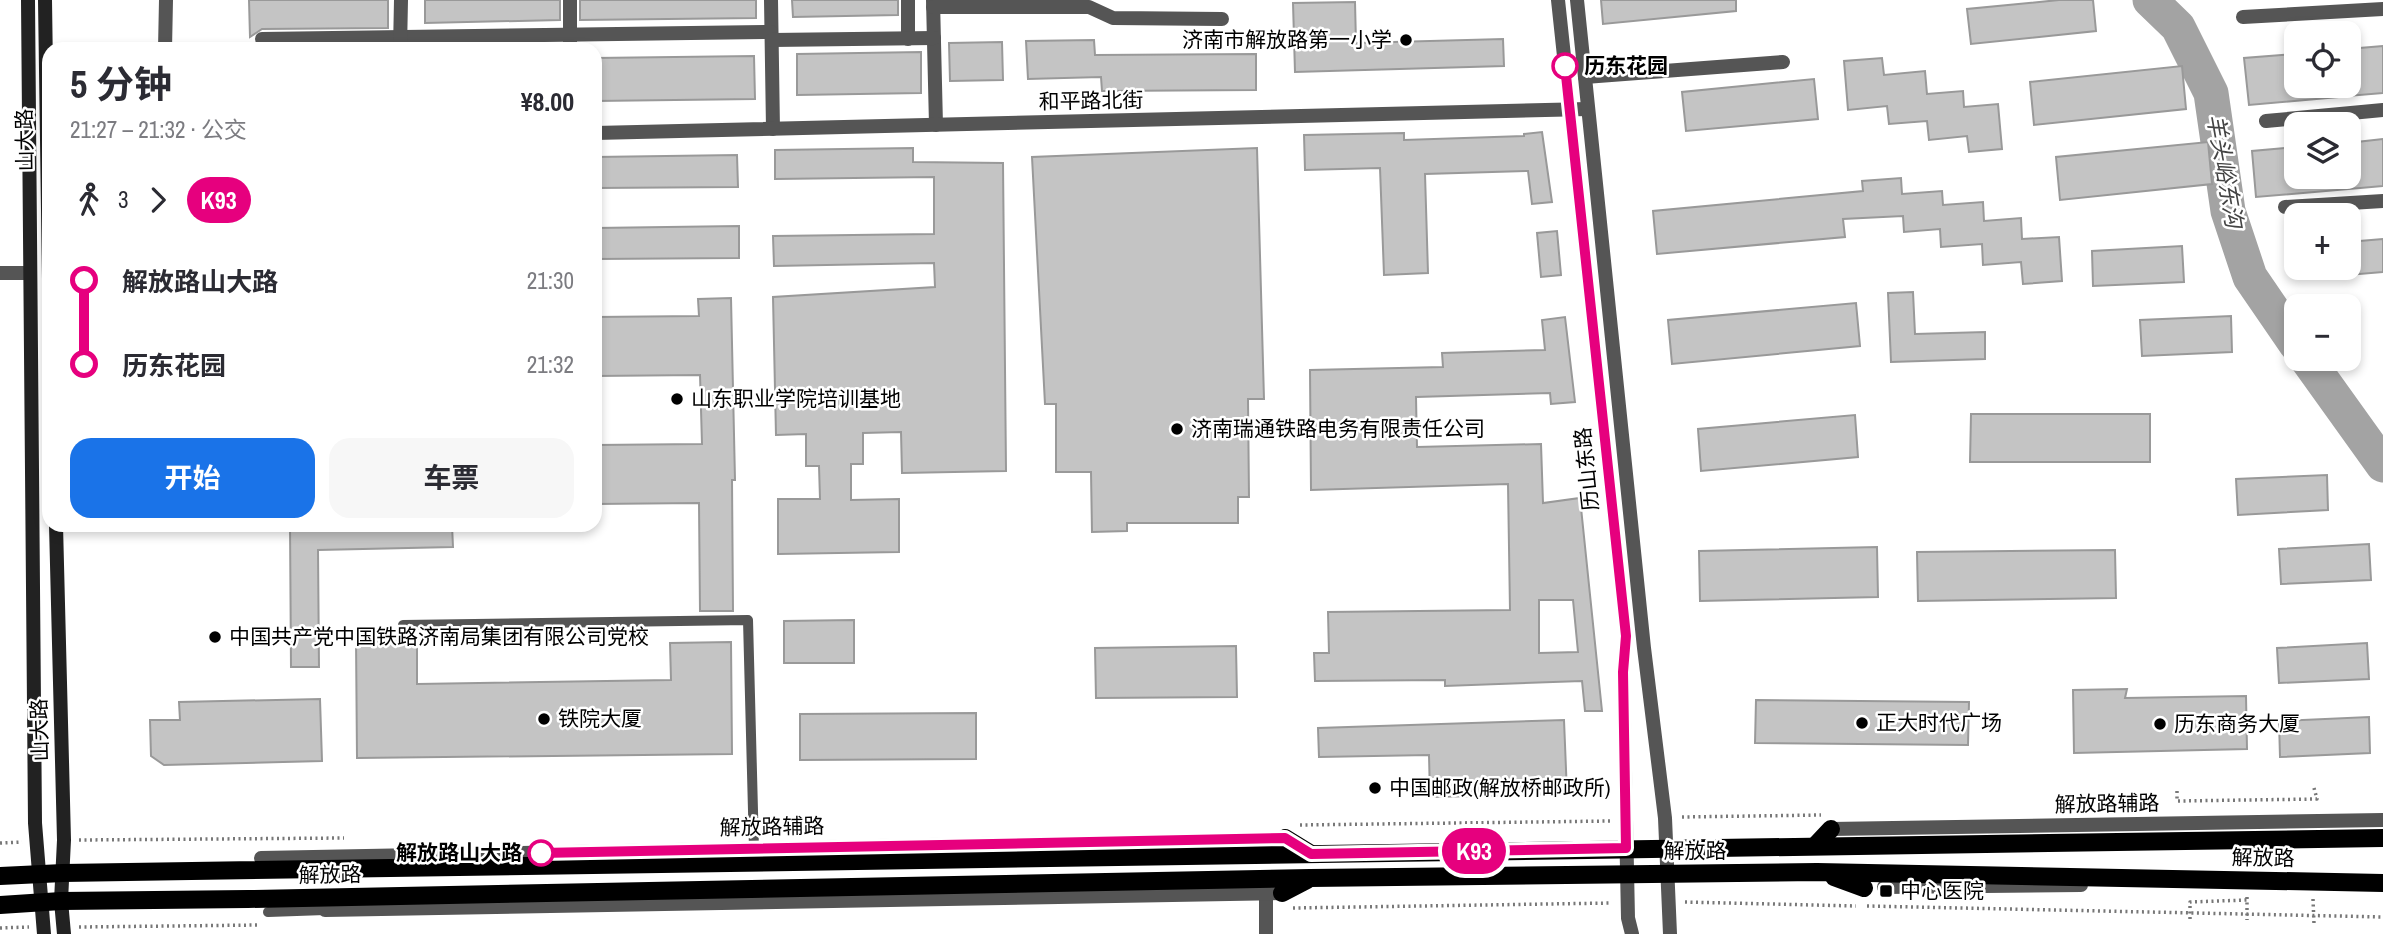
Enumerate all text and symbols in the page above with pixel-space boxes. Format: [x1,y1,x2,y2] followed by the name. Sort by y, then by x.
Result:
[2284,21,2361,371] map controls
[2284,21,2361,98] button: locate
[1182,25,1392,54] place label: 济南市解放路第一小学
[1398,32,1414,48] marker: 济南市解放路第一小学
[1584,51,1668,80] place label: 历东花园
[1552,53,1578,79] marker: 历东花园
[70,59,172,110] text: 5 分钟
[521,84,574,119] text: ¥8.00
[1038,85,1144,116] street label: 和平路北街
[9,108,40,172] street label: 山大路
[2200,112,2251,233] water label: 羊头峪东沟
[2284,112,2361,189] button: layers
[70,114,247,145] text: 21:27 – 21:32 · 公交
[70,181,108,219] icon: walk
[139,181,177,219] icon: forward
[118,184,129,215] text: 3
[201,184,237,216] text: K93
[2284,203,2361,280] button: +
[122,264,278,299] text: 解放路山大路
[527,265,574,296] text: 21:30
[2284,294,2361,371] button: −
[122,348,226,383] text: 历东花园
[527,349,574,380] text: 21:32
[691,384,901,413] place label: 山东职业学院培训基地
[669,391,685,407] marker: 山东职业学院培训基地
[1191,414,1485,443] place label: 济南瑞通铁路电务有限责任公司
[1169,421,1185,437] marker: 济南瑞通铁路电务有限责任公司
[1568,426,1605,512] street label: 历山东路
[70,438,315,518] button: 开始
[329,438,574,518] button: 车票
[229,622,649,651] place label: 中国共产党中国铁路济南局集团有限公司党校
[207,629,223,645] marker: 中国共产党中国铁路济南局集团有限公司党校
[24,698,55,762] street label: 山大路
[558,704,642,733] place label: 铁院大厦
[1876,708,2002,737] place label: 正大时代广场
[2174,709,2300,738] place label: 历东商务大厦
[536,711,552,727] marker: 铁院大厦
[1854,715,1870,731] marker: 正大时代广场
[2152,716,2168,732] marker: 历东商务大厦
[1389,773,1610,802] place label: 中国邮政(解放桥邮政所)
[1367,780,1383,796] marker: 中国邮政(解放桥邮政所)
[2054,788,2160,819] street label: 解放路辅路
[719,811,825,842] street label: 解放路辅路
[1434,828,1514,874] line badge: K93
[1456,835,1492,867] text: K93
[1664,836,1727,865] street label: 解放路
[396,838,522,867] place label: 解放路山大路
[528,840,554,866] marker: 解放路山大路
[2231,842,2295,873] street label: 解放路
[298,859,362,890] street label: 解放路
[1900,876,1984,905] place label: 中心医院
[1878,883,1894,899] marker: 中心医院

